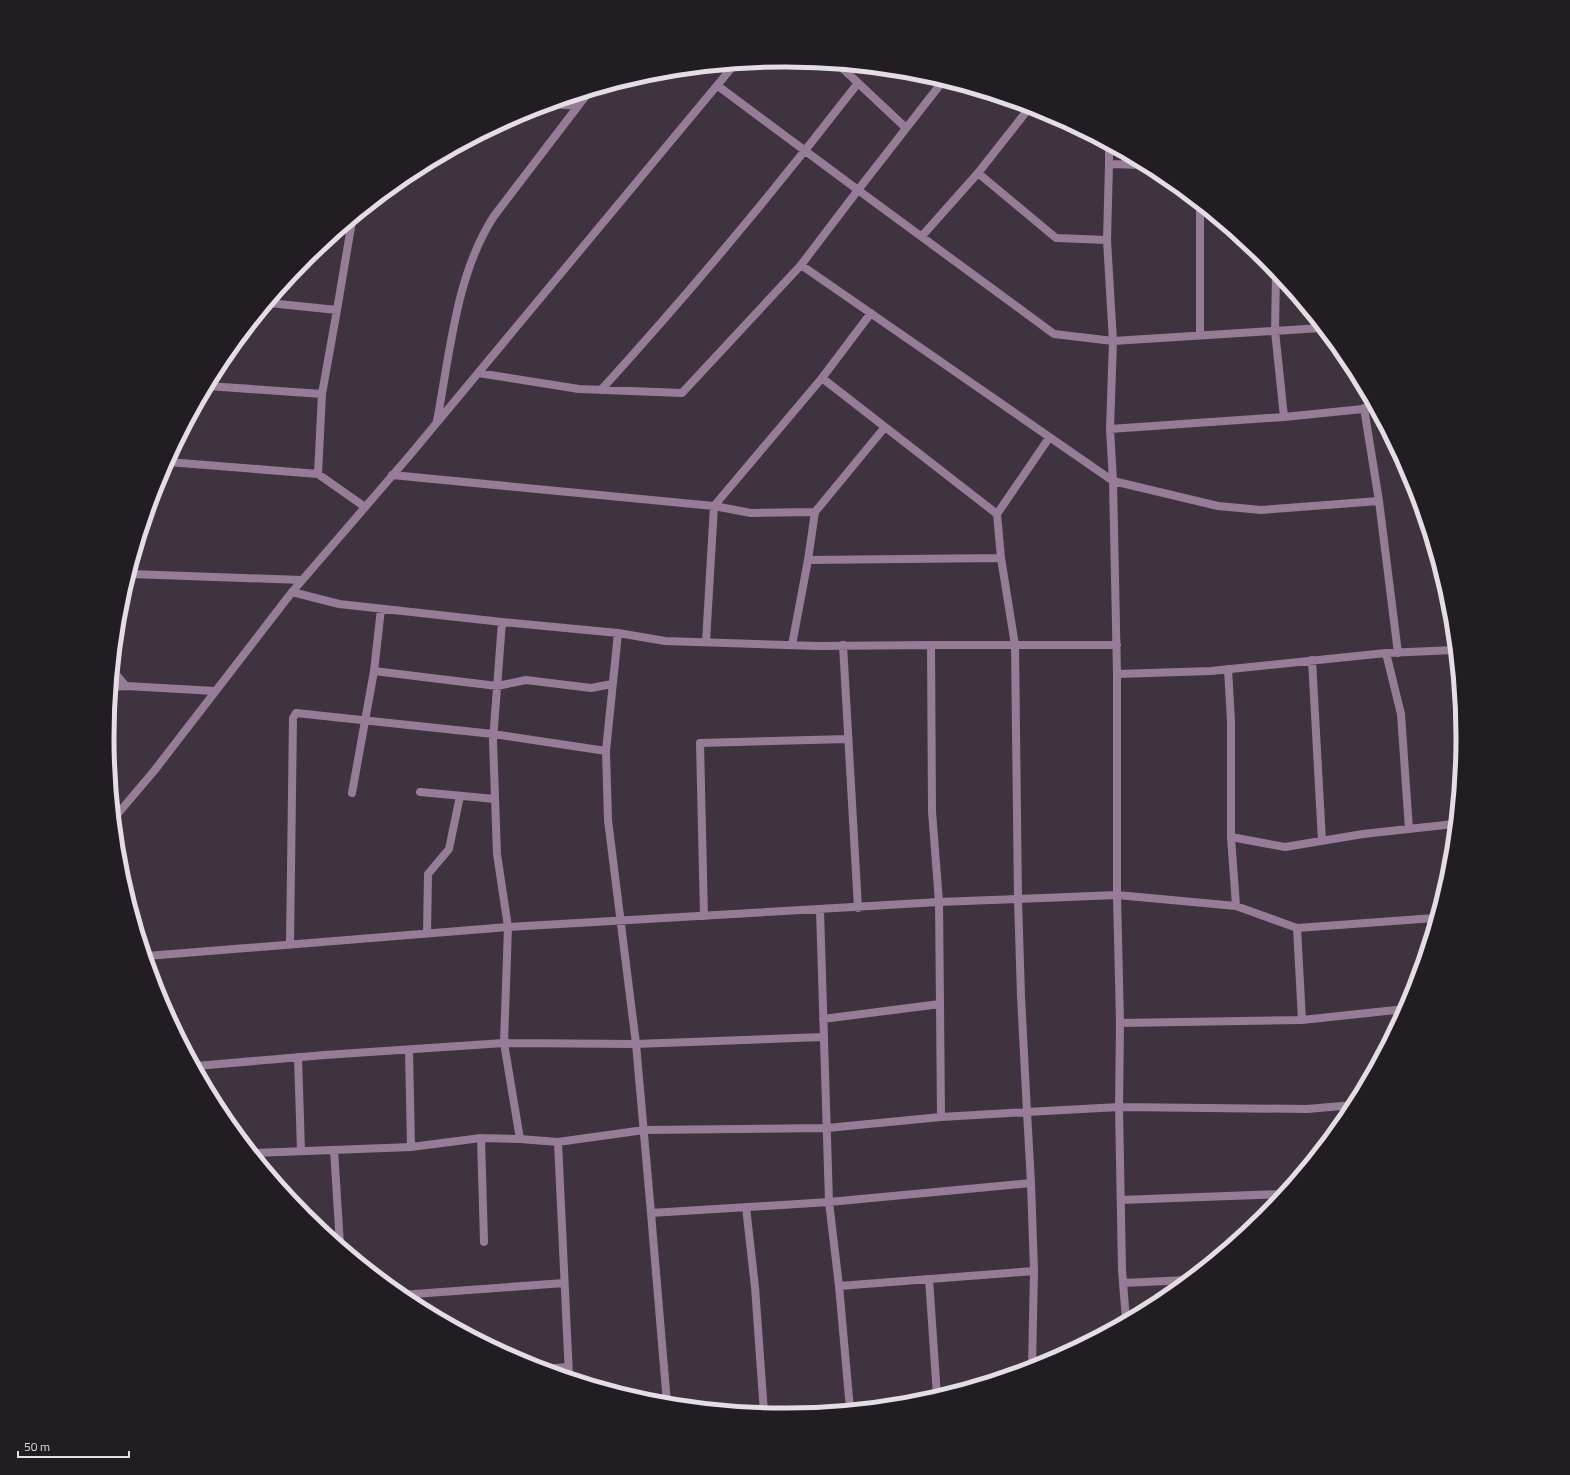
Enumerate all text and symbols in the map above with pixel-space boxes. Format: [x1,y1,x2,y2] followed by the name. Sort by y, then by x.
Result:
[18,1433,129,1459] scale bar
[24,1437,50,1456] text: 50 m

